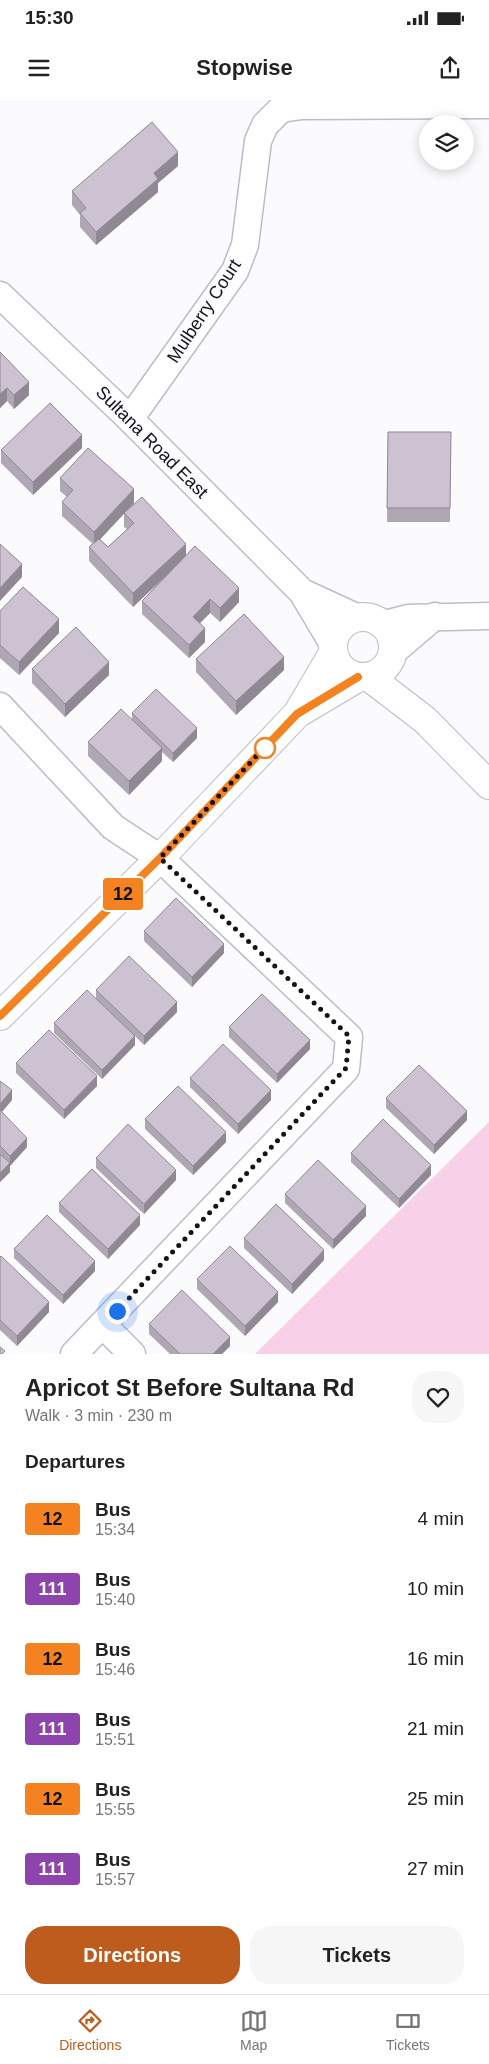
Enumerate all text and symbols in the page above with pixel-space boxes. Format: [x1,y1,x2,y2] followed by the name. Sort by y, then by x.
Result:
[25,7,74,28] text: 15:30
[25,54,53,82] icon: menu
[436,54,464,82] icon: share
[196,55,293,80] text: Stopwise
[419,115,474,170] map controls
[419,115,474,170] button: layers
[163,256,245,366] street label: Mulberry Court
[92,382,212,502] street label: Sultana Road East
[254,737,276,759] unlabelled marker
[100,878,146,910] line badge: 12
[113,884,133,904] text: 12
[105,1299,130,1324] your location
[412,1371,464,1423] button: heart
[25,1374,354,1401] text: Apricot St Before Sultana Rd
[25,1407,172,1424] text: Walk · 3 min · 230 m
[25,1451,125,1472] text: Departures
[95,1499,131,1520] text: Bus
[418,1508,464,1529] text: 4 min
[42,1509,63,1529] text: 12
[95,1521,135,1538] text: 15:34
[95,1569,131,1590] text: Bus
[407,1578,464,1599] text: 10 min
[38,1579,67,1599] text: 111
[95,1591,135,1608] text: 15:40
[95,1639,131,1660] text: Bus
[407,1648,464,1669] text: 16 min
[42,1649,63,1669] text: 12
[95,1661,135,1678] text: 15:46
[95,1709,131,1730] text: Bus
[407,1718,464,1739] text: 21 min
[38,1719,67,1739] text: 111
[95,1731,135,1748] text: 15:51
[95,1779,131,1800] text: Bus
[407,1788,464,1809] text: 25 min
[42,1789,63,1809] text: 12
[95,1801,135,1818] text: 15:55
[95,1849,131,1870] text: Bus
[407,1858,464,1879] text: 27 min
[38,1859,67,1879] text: 111
[95,1871,135,1888] text: 15:57
[25,1926,240,1984] button: Directions
[250,1926,464,1984] button: Tickets
[59,2007,121,2053] tab: Directions
[240,2007,268,2053] tab: Map
[386,2007,430,2053] tab: Tickets

